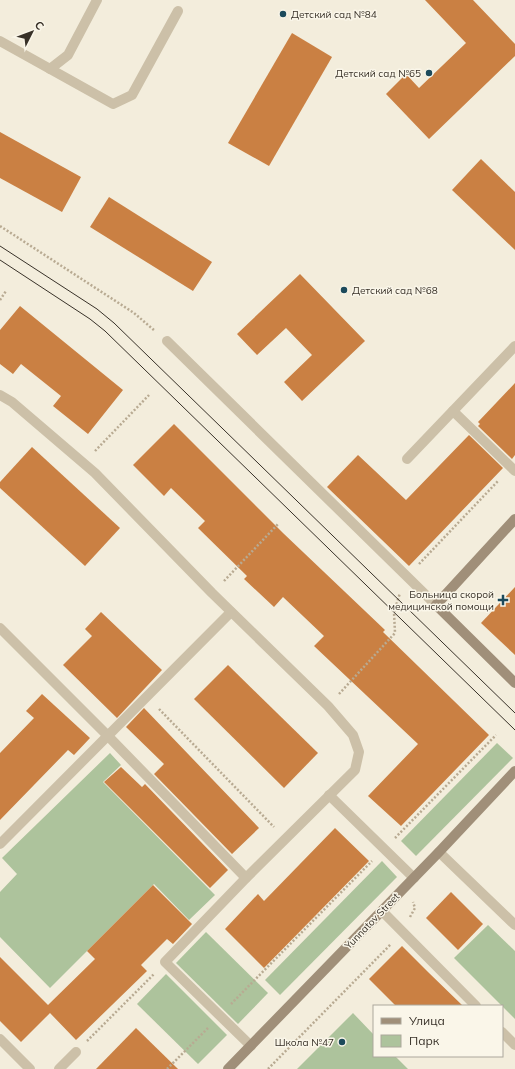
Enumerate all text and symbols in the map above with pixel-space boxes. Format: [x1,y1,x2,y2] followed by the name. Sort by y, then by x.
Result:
[291,8,377,21] place label: Детский сад №84
[278,9,288,19] marker: Детский сад №84
[12,12,52,52] north arrow
[32,18,47,33] text: С
[335,67,421,80] place label: Детский сад №65
[424,68,434,78] marker: Детский сад №65
[352,284,438,297] place label: Детский сад №68
[339,285,349,295] marker: Детский сад №68
[388,588,494,613] place label: Больница скорой медицинской помощи
[497,594,509,606] marker: Больница скорой медицинской помощи
[341,890,403,953] street label: Yunnatov Street
[373,1005,503,1057] legend
[408,1013,445,1028] text: Улица
[409,1033,440,1048] text: Парк
[275,1036,334,1049] place label: Школа №47
[337,1037,347,1047] marker: Школа №47

